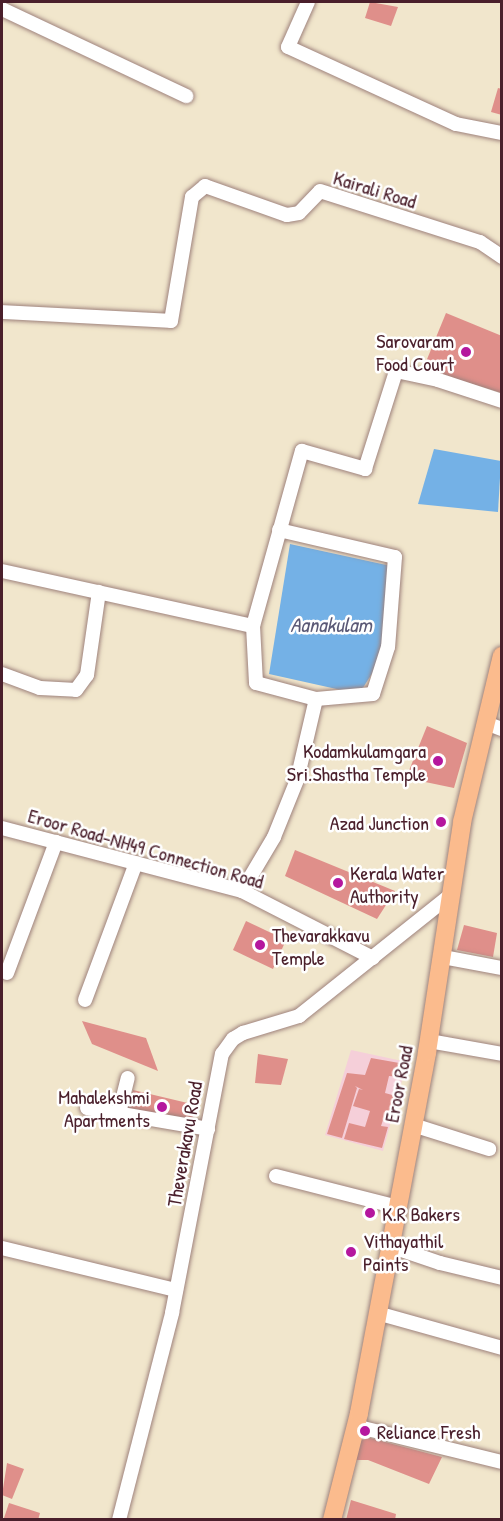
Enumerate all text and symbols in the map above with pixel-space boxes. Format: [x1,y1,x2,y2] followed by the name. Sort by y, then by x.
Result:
[331,165,419,213] street label: Kairali Road
[376,328,454,375] place label: Sarovaram Food Court
[459,345,473,359] marker: Sarovaram Food Court
[290,612,372,638] water label: Aanakulam
[287,738,426,785] place label: Kodamkulamgara Sri.Shastha Temple
[431,754,445,768] marker: Kodamkulamgara Sri.Shastha Temple
[25,803,267,893] street label: Eroor Road-NH49 Connection Road
[330,810,429,834] place label: Azad Junction
[434,815,448,829] marker: Azad Junction
[350,860,444,907] place label: Kerala Water Authority
[331,876,345,890] marker: Kerala Water Authority
[272,922,370,969] place label: Thevarakkavu Temple
[253,938,267,952] marker: Thevarakkavu Temple
[379,1044,417,1124] street label: Eroor Road
[161,1080,207,1208] street label: Theverakavu Road
[58,1084,150,1131] place label: Mahalekshmi Apartments
[155,1100,169,1114] marker: Mahalekshmi Apartments
[382,1201,460,1225] place label: K.R Bakers
[363,1206,377,1220] marker: K.R Bakers
[363,1228,443,1275] place label: Vithayathil Paints
[344,1245,358,1259] marker: Vithayathil Paints
[377,1419,480,1443] place label: Reliance Fresh
[358,1424,372,1438] marker: Reliance Fresh

